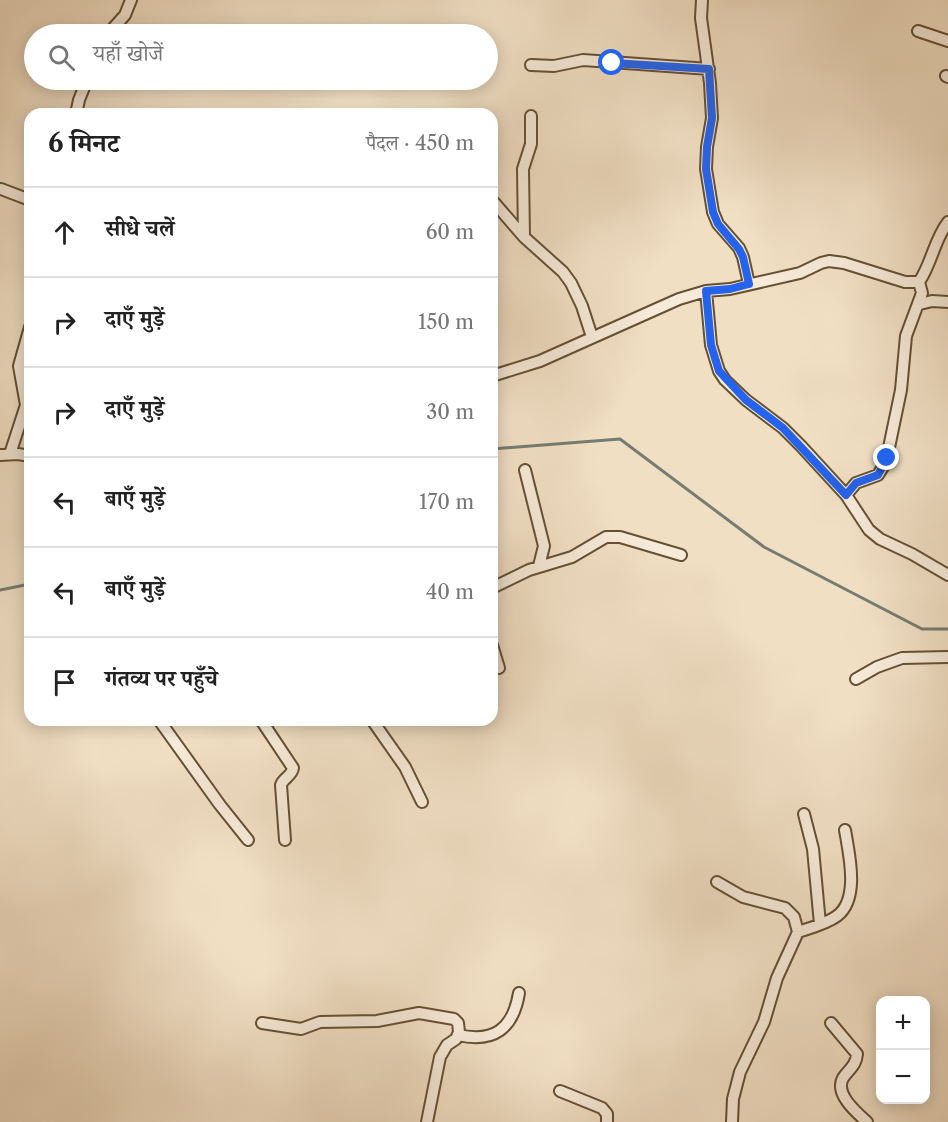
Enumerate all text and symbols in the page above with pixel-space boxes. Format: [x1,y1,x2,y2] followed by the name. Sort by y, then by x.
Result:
[24,24,498,90] search box
[93,40,163,67] text: यहाँ खोजें
[45,41,78,74] icon: search
[598,49,624,75] route start
[48,127,119,159] text: 6 मिनट
[366,131,474,155] text: पैदल · 450 m
[105,215,174,242] text: सीधे चलें
[48,216,81,249] icon: ahead
[426,220,474,244] text: 60 m
[105,305,164,332] text: दाएँ मुड़ें
[48,306,81,339] icon: right
[418,310,474,334] text: 150 m
[105,395,164,422] text: दाएँ मुड़ें
[48,396,81,429] icon: right
[426,400,474,424] text: 30 m
[873,444,899,470] route end
[105,485,165,512] text: बाएँ मुड़ें
[48,486,81,519] icon: left
[419,490,474,514] text: 170 m
[105,575,165,602] text: बाएँ मुड़ें
[48,576,81,609] icon: left
[426,580,474,604] text: 40 m
[105,665,218,692] text: गंतव्य पर पहुँचे
[48,666,81,699] icon: arrive
[876,996,930,1104] map controls
[876,996,930,1050] button: +
[876,1050,930,1104] button: −

